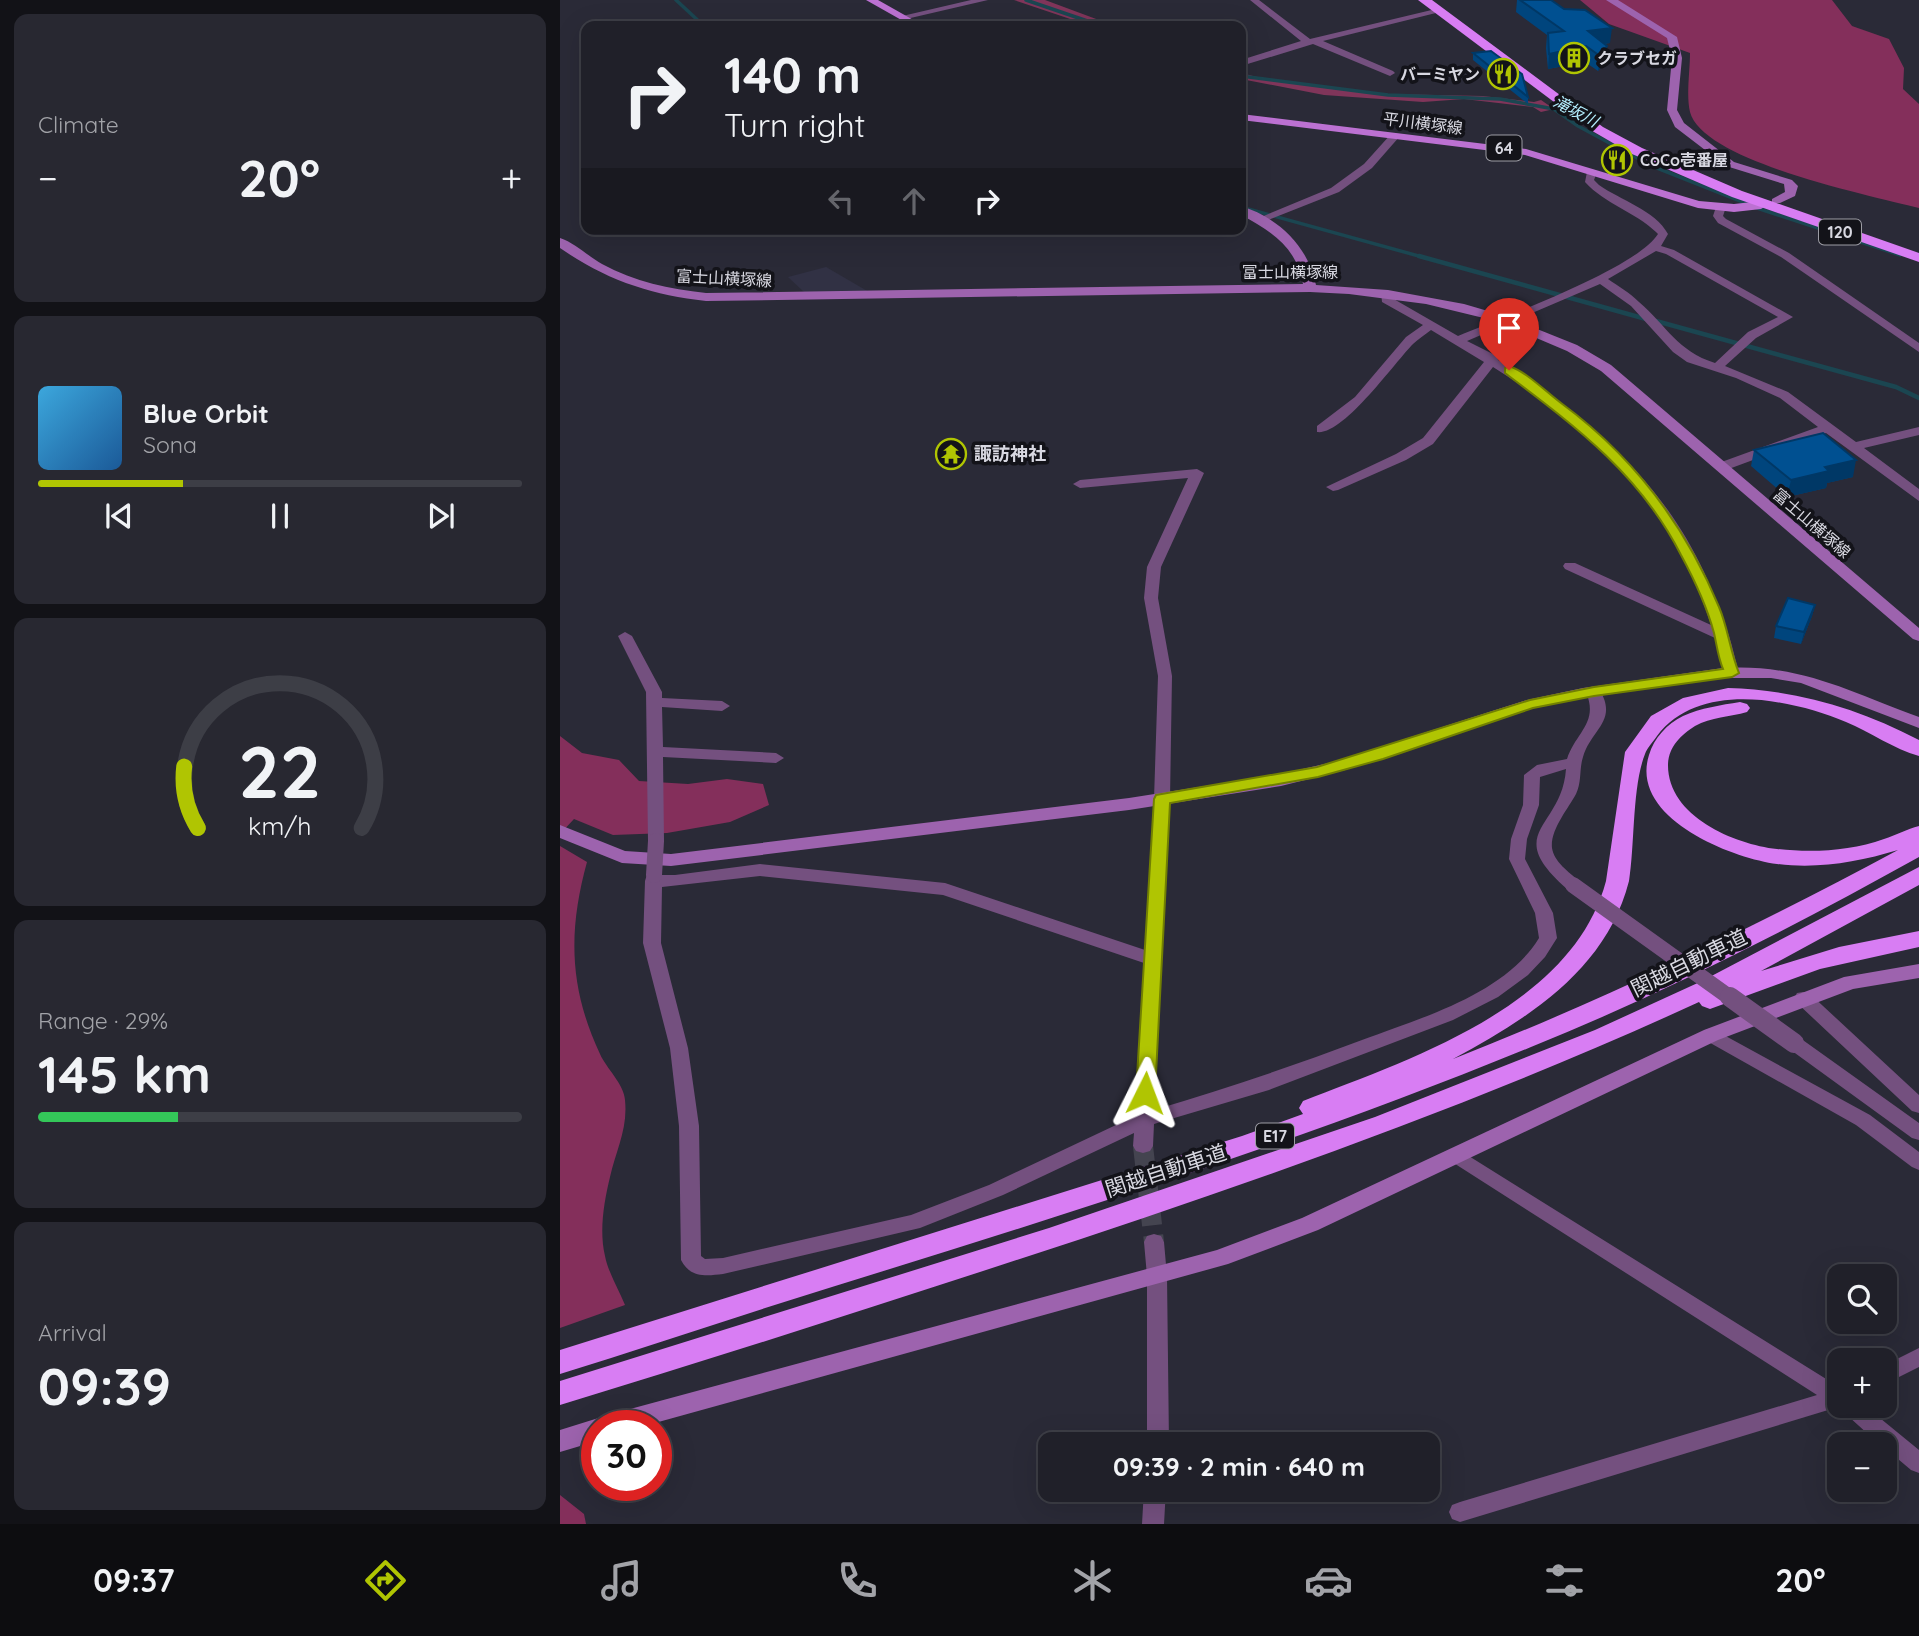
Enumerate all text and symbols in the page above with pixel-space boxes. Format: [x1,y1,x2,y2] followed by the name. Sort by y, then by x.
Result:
[1557,41,1591,75] building icon: クラブセガ
[724,44,861,105] text: 140 m
[1597,48,1677,68] place label: クラブセガ
[609,49,700,140] icon: right
[1486,57,1520,91] restaurant icon: バーミヤン
[1400,64,1480,84] place label: バーミヤン
[1550,91,1604,132] water label: 滝坂川
[724,105,865,145] text: Turn right
[1382,108,1464,138] street label: 平川横塚線
[38,110,119,139] text: Climate
[1486,136,1522,160] road number: 64
[1600,143,1634,177] restaurant icon: CoCo壱番屋
[238,145,320,210] text: 20°
[1640,150,1728,170] place label: CoCo壱番屋
[38,154,58,202] text: −
[501,154,522,202] text: +
[822,182,860,220] icon: left
[895,182,933,220] icon: ahead
[968,182,1006,220] icon: right
[1819,220,1861,244] road number: 120
[1242,262,1338,282] street label: 富士山横塚線
[676,266,772,290] street label: 富士山横塚線
[1479,298,1539,370] pin
[1490,309,1528,347] icon: arrive
[143,397,269,430] text: Blue Orbit
[143,430,197,459] text: Sona
[934,437,968,471] temple icon: 諏訪神社
[974,442,1046,465] place label: 諏訪神社
[1769,484,1855,562] street label: 富士山横塚線
[100,497,138,535] icon: previous
[261,497,299,535] icon: pause
[422,497,460,535] icon: next
[239,725,321,816] text: 22
[248,810,312,841] text: km/h
[1626,923,1751,1001] street label: 関越自動車道
[38,1006,168,1035] text: Range · 29%
[38,1041,211,1106] text: 145 km
[1108,1056,1182,1130] position arrow
[1256,1124,1294,1148] road number: E17
[1102,1138,1230,1202] street label: 関越自動車道
[1827,1264,1897,1502] map controls
[1827,1264,1897,1334] button: search
[38,1318,107,1347] text: Arrival
[1827,1348,1897,1418] button: +
[38,1353,171,1418] text: 09:39
[581,1410,672,1501] speed limit sign: 30
[1827,1432,1897,1502] button: −
[1113,1450,1365,1483] text: 09:39 · 2 min · 640 m
[361,1556,410,1605] icon: directions
[597,1556,646,1605] icon: music
[833,1556,882,1605] icon: phone
[1068,1556,1117,1605] icon: climate
[1304,1556,1353,1605] icon: car
[1540,1556,1589,1605] icon: filters
[93,1560,175,1600] text: 09:37
[1775,1560,1826,1600] text: 20°

